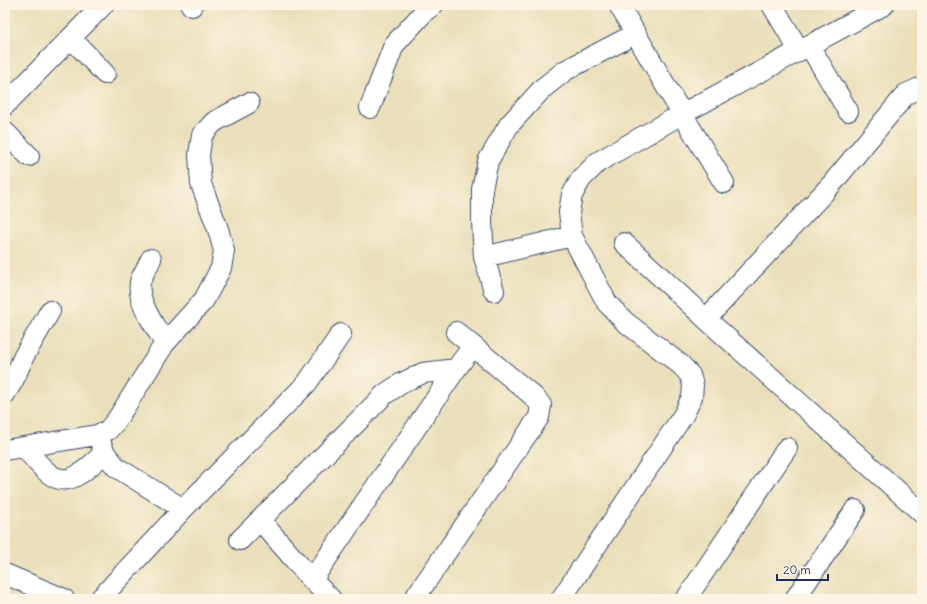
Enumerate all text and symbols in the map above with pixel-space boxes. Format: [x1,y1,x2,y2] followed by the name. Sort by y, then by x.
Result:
[777,556,828,582] scale bar
[783,562,811,577] text: 20 m

